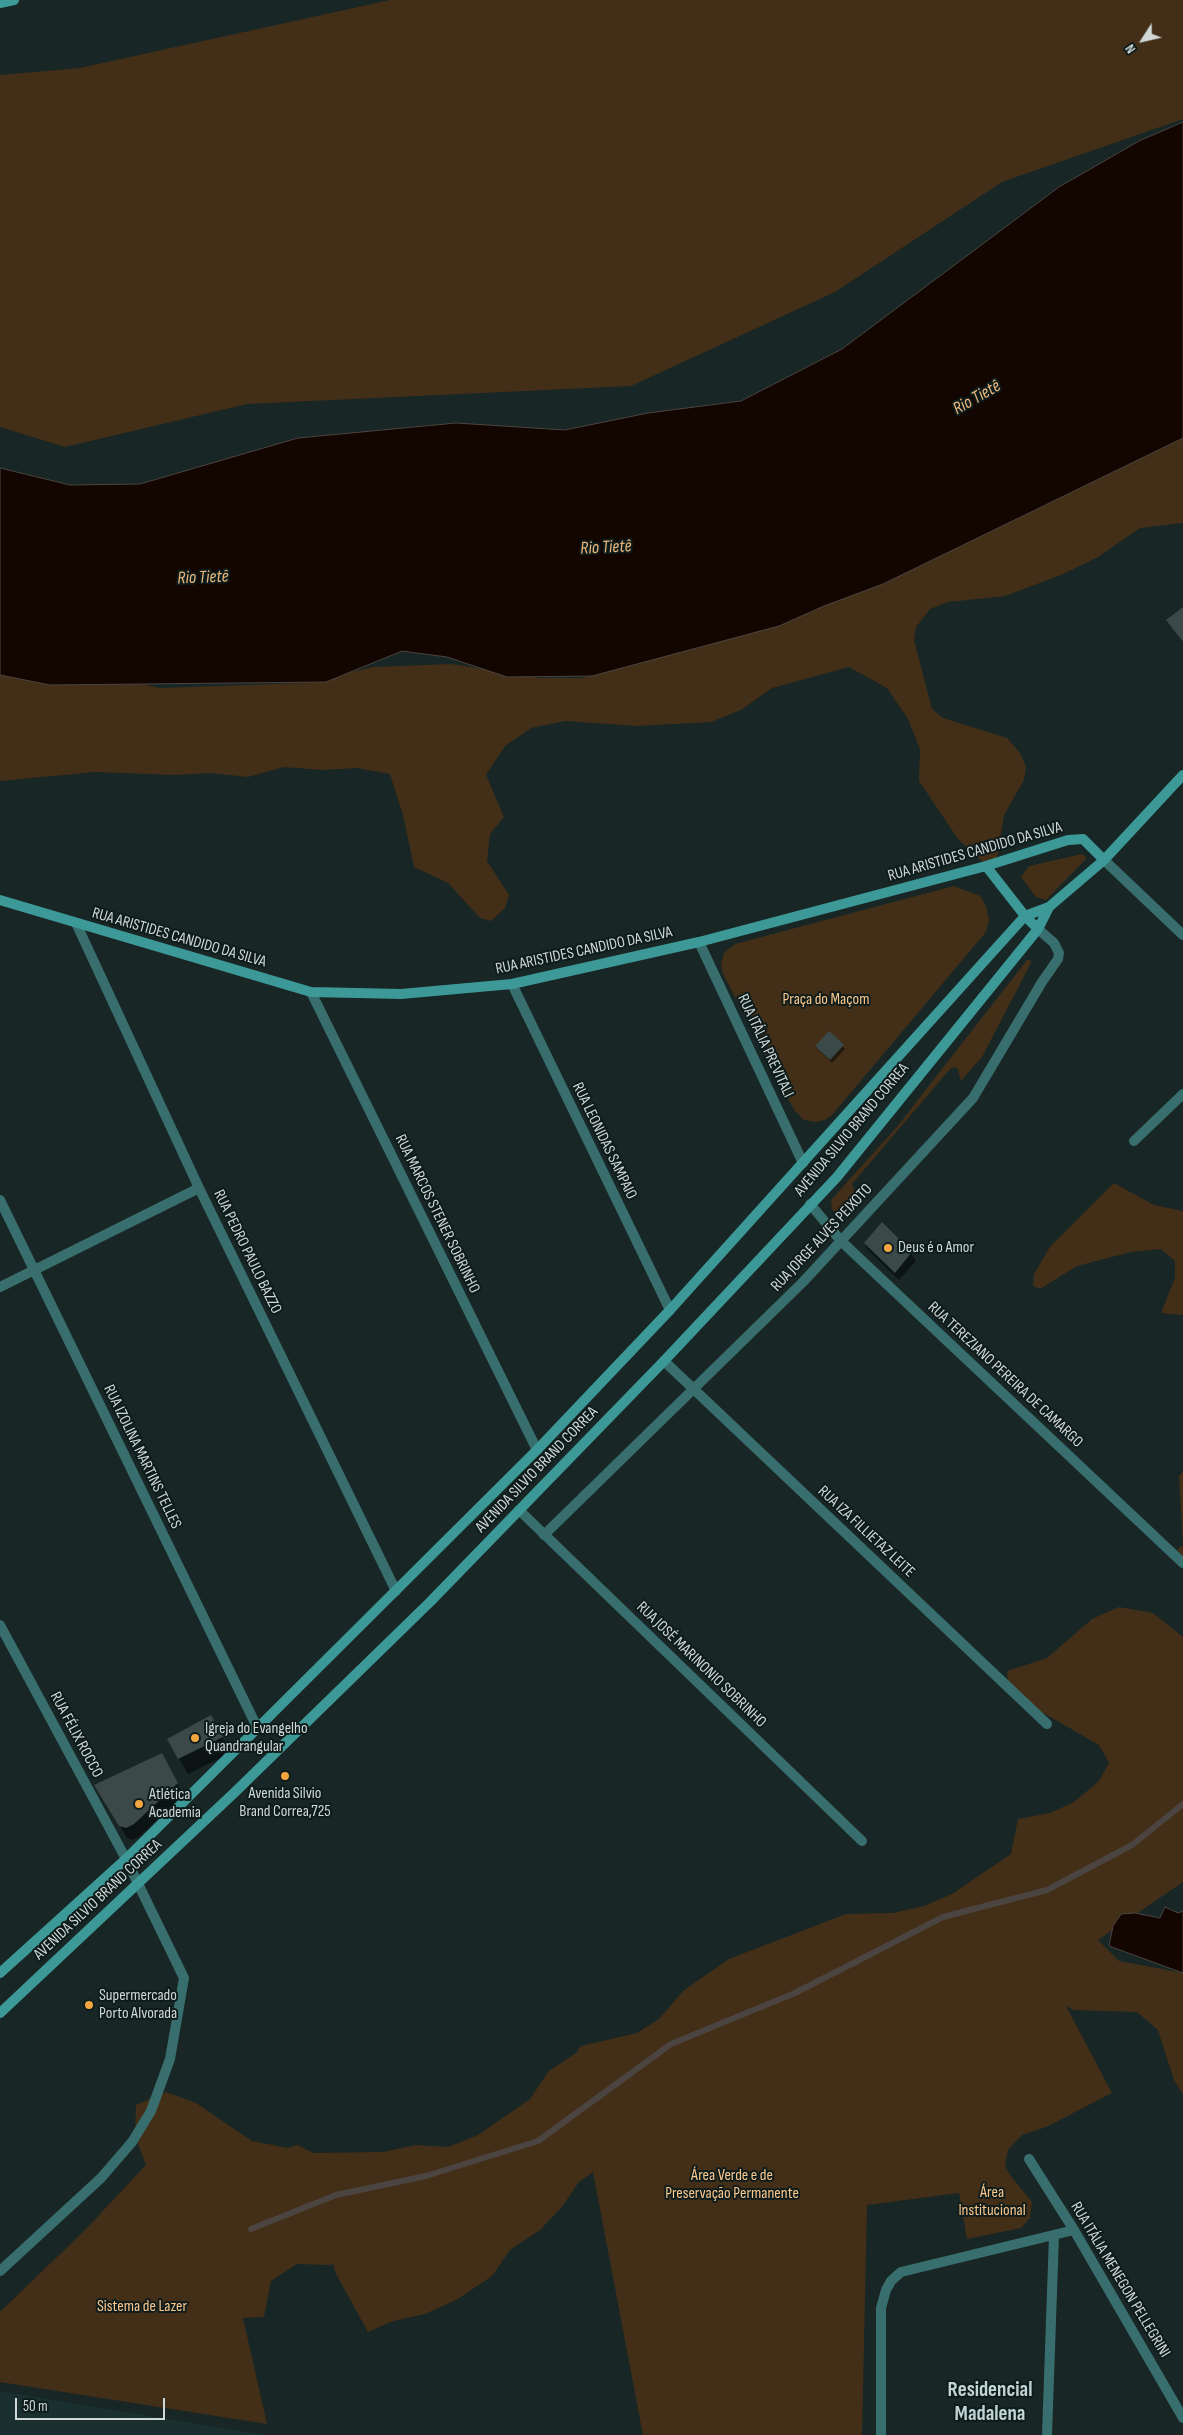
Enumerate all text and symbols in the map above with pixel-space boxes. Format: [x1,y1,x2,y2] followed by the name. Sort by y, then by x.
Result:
[1118,15,1168,65] north arrow
[1121,41,1139,57] text: N
[949,376,1005,420] water label: Rio Tietê
[580,536,632,560] water label: Rio Tietê
[177,566,229,590] water label: Rio Tietê
[886,818,1064,886] street label: RUA ARISTIDES CANDIDO DA SILVA
[90,904,268,972] street label: RUA ARISTIDES CANDIDO DA SILVA
[494,923,674,979] street label: RUA ARISTIDES CANDIDO DA SILVA
[783,990,869,1010] park label: Praça do Maçom
[733,991,797,1101] street label: RUA ITÁLIA PREVITALI
[791,1059,913,1201] street label: AVENIDA SILVIO BRAND CORREA
[567,1079,641,1203] street label: RUA LEONIDAS SAMPAIO
[390,1132,484,1296] street label: RUA MARCOS STENER SOBRINHO
[767,1180,877,1296] street label: RUA JORGE ALVES PEIXOTO
[209,1187,285,1317] street label: RUA PEDRO PAULO BAZZO
[898,1238,974,1258] place label: Deus é o Amor
[882,1242,894,1254] marker: Deus é o Amor
[923,1298,1087,1452] street label: RUA TEREZIANO PEREIRA DE CAMARGO
[99,1382,185,1532] street label: RUA IZOLINA MARTINS TELLES
[472,1403,602,1537] street label: AVENIDA SILVIO BRAND CORREA
[813,1482,919,1582] street label: RUA IZA FILLIETAZ LEITE
[632,1598,770,1732] street label: RUA JOSÉ MARINONIO SOBRINHO
[45,1689,107,1781] street label: RUA FÉLIX ROCCO
[205,1719,308,1757] place label: Igreja do Evangelho Quandrangular
[189,1732,201,1744] marker: Igreja do Evangelho Quandrangular
[279,1770,291,1782] marker: Avenida Silvio Brand Correa,725
[239,1784,331,1822] place label: Avenida Silvio Brand Correa,725
[149,1785,201,1823] place label: Atlética Academia
[133,1798,145,1810] marker: Atlética Academia
[30,1836,166,1964] street label: AVENIDA SILVIO BRAND CORREA
[99,1986,177,2024] place label: Supermercado Porto Alvorada
[83,1999,95,2011] marker: Supermercado Porto Alvorada
[665,2166,799,2204] park label: Área Verde e de Preservação Permanente
[958,2183,1026,2221] park label: Área Institucional
[1066,2199,1174,2361] street label: RUA ITÁLIA MENEGON PELLEGRINI
[97,2297,187,2317] park label: Sistema de Lazer
[948,2378,1032,2428] district label: Residencial Madalena
[18,2388,168,2420] scale bar
[23,2397,48,2416] text: 50 m

